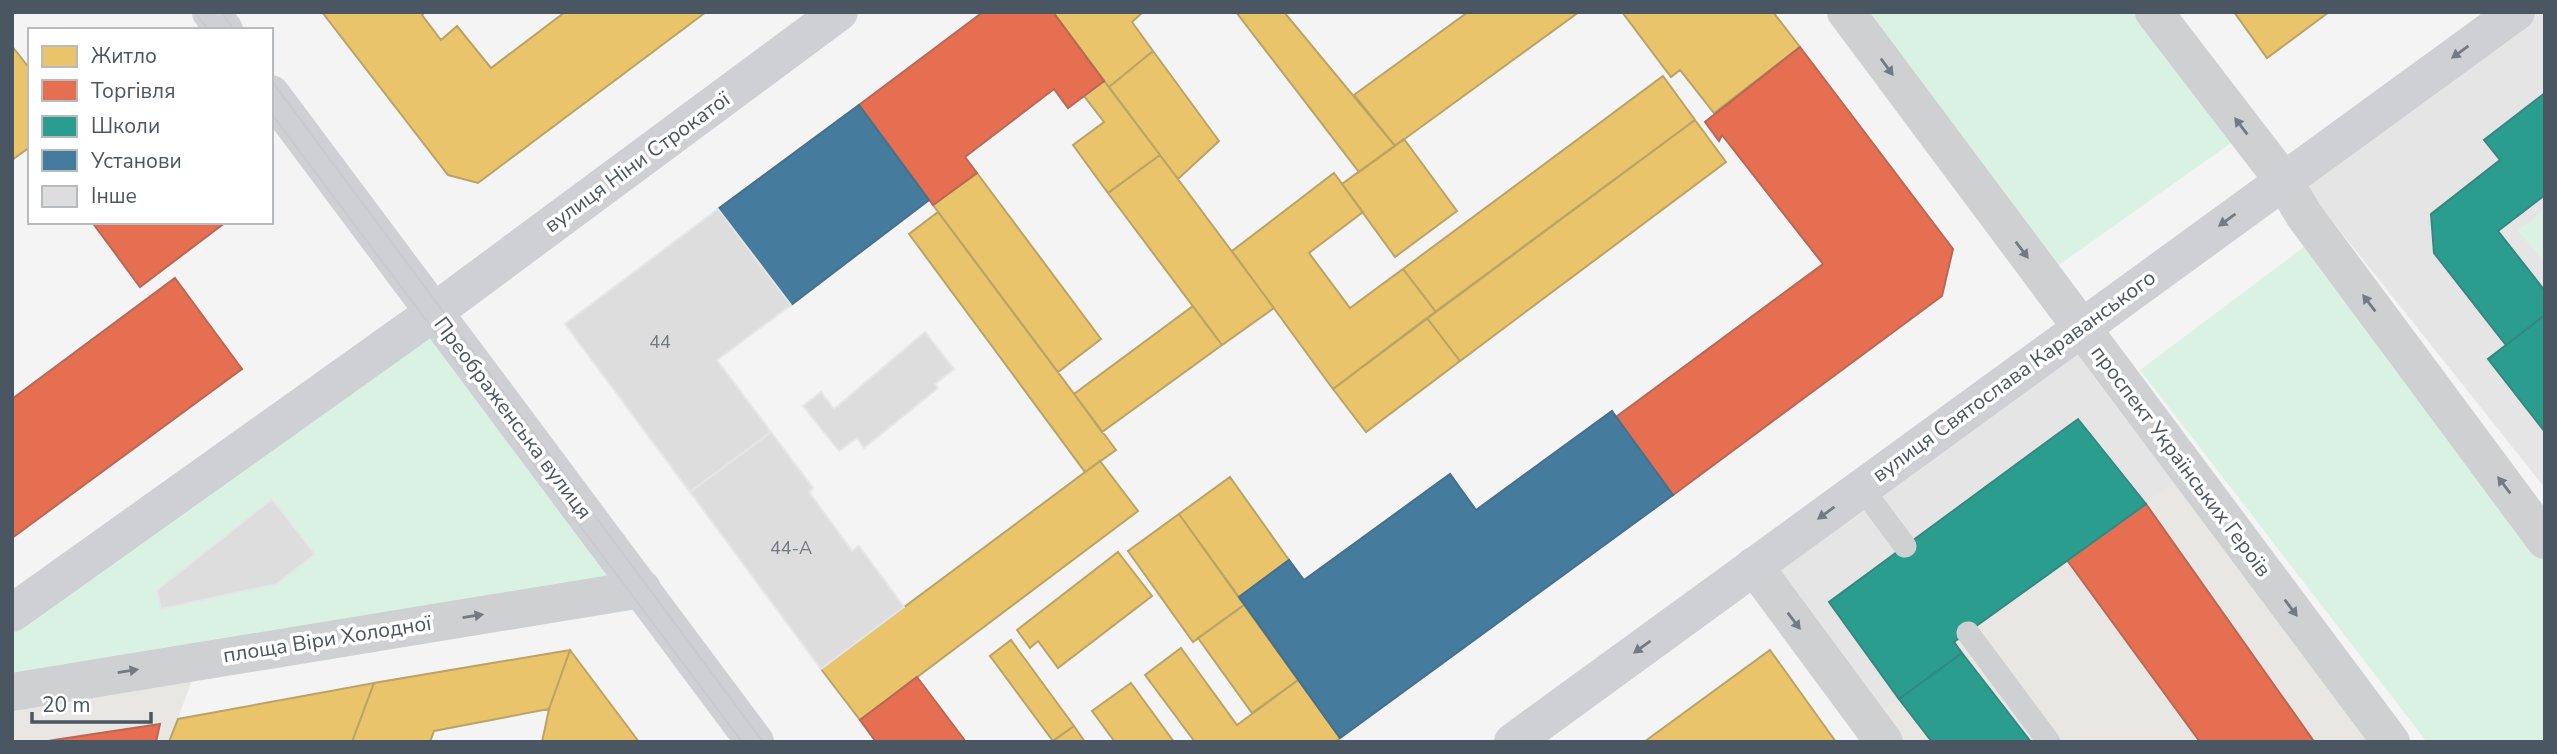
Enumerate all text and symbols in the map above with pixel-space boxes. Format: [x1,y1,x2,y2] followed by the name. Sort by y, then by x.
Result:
[28,28,273,224] legend
[91,42,157,70] text: Житло
[2451,45,2469,59] one-way arrow
[1880,58,1894,76] one-way arrow
[91,77,175,105] text: Торгівля
[539,85,736,239] street label: вулиця Ніни Строкатої
[91,112,160,140] text: Школи
[2235,117,2249,135] one-way arrow
[90,147,182,175] text: Установи
[91,182,137,210] text: Інше
[2218,213,2237,227] one-way arrow
[2015,240,2030,258] one-way arrow
[1867,264,2161,488] street label: вулиця Святослава Караванського
[2361,294,2376,312] one-way arrow
[428,311,598,525] street label: Преображенська вулиця
[649,330,671,354] house number: 44
[2085,340,2277,582] street label: проспект Українських Героїв
[2497,476,2511,495] one-way arrow
[1817,506,1835,520] one-way arrow
[770,536,812,560] house number: 44-А
[2284,599,2298,617] one-way arrow
[221,609,434,669] street label: площа Віри Холодної
[462,610,484,621] one-way arrow
[1787,612,1801,630] one-way arrow
[1633,640,1651,654] one-way arrow
[117,665,139,676] one-way arrow
[32,680,150,724] scale bar
[42,691,91,719] text: 20 m

